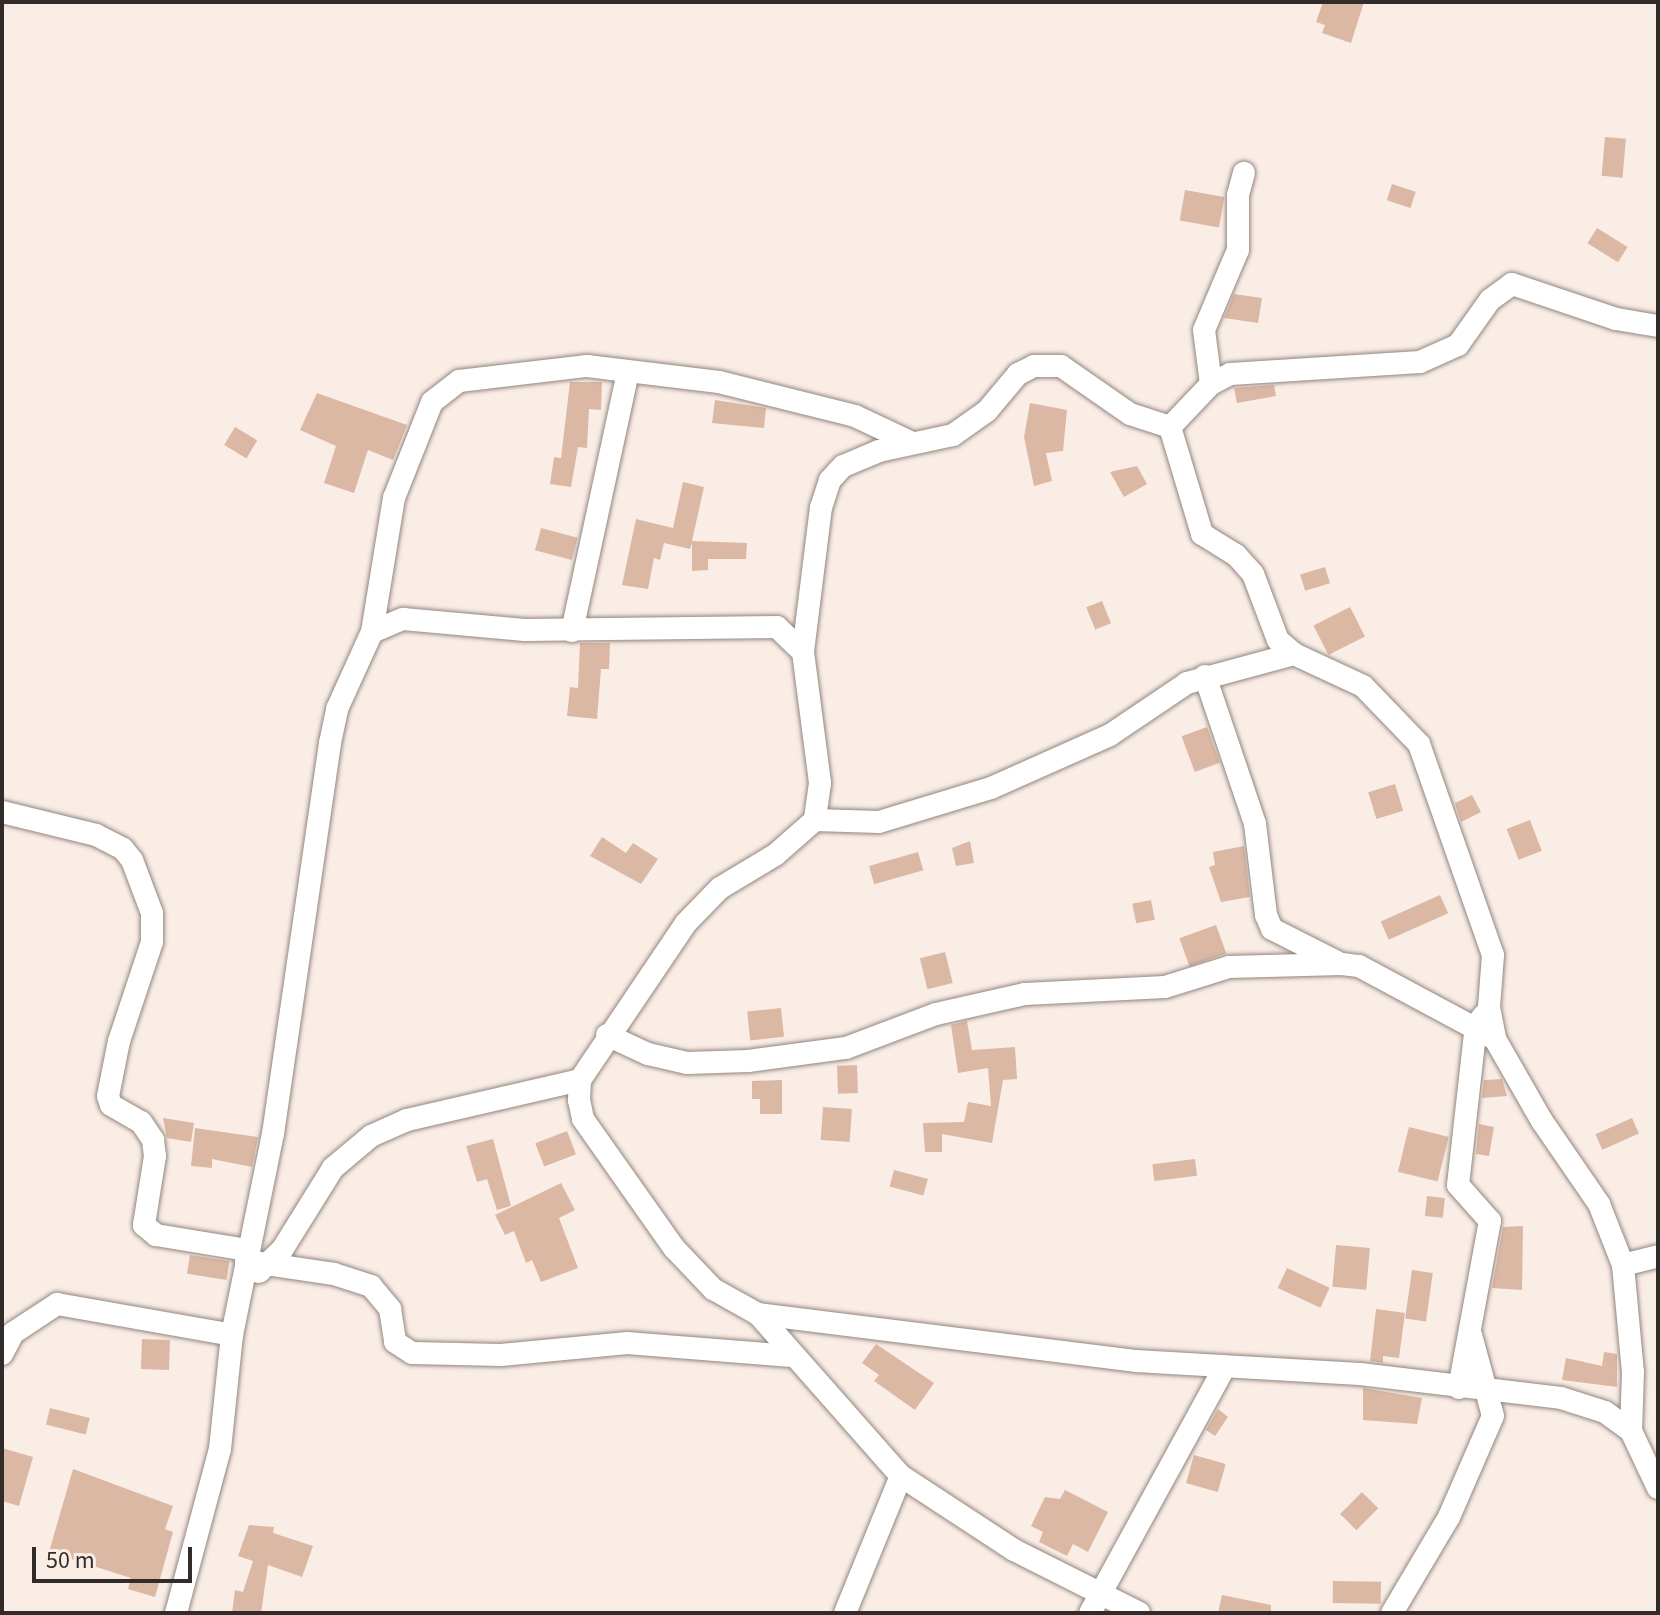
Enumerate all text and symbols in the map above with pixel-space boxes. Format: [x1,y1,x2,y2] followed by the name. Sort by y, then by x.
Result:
[36,1531,196,1581] scale bar
[46,1543,95,1578] text: 50 m

